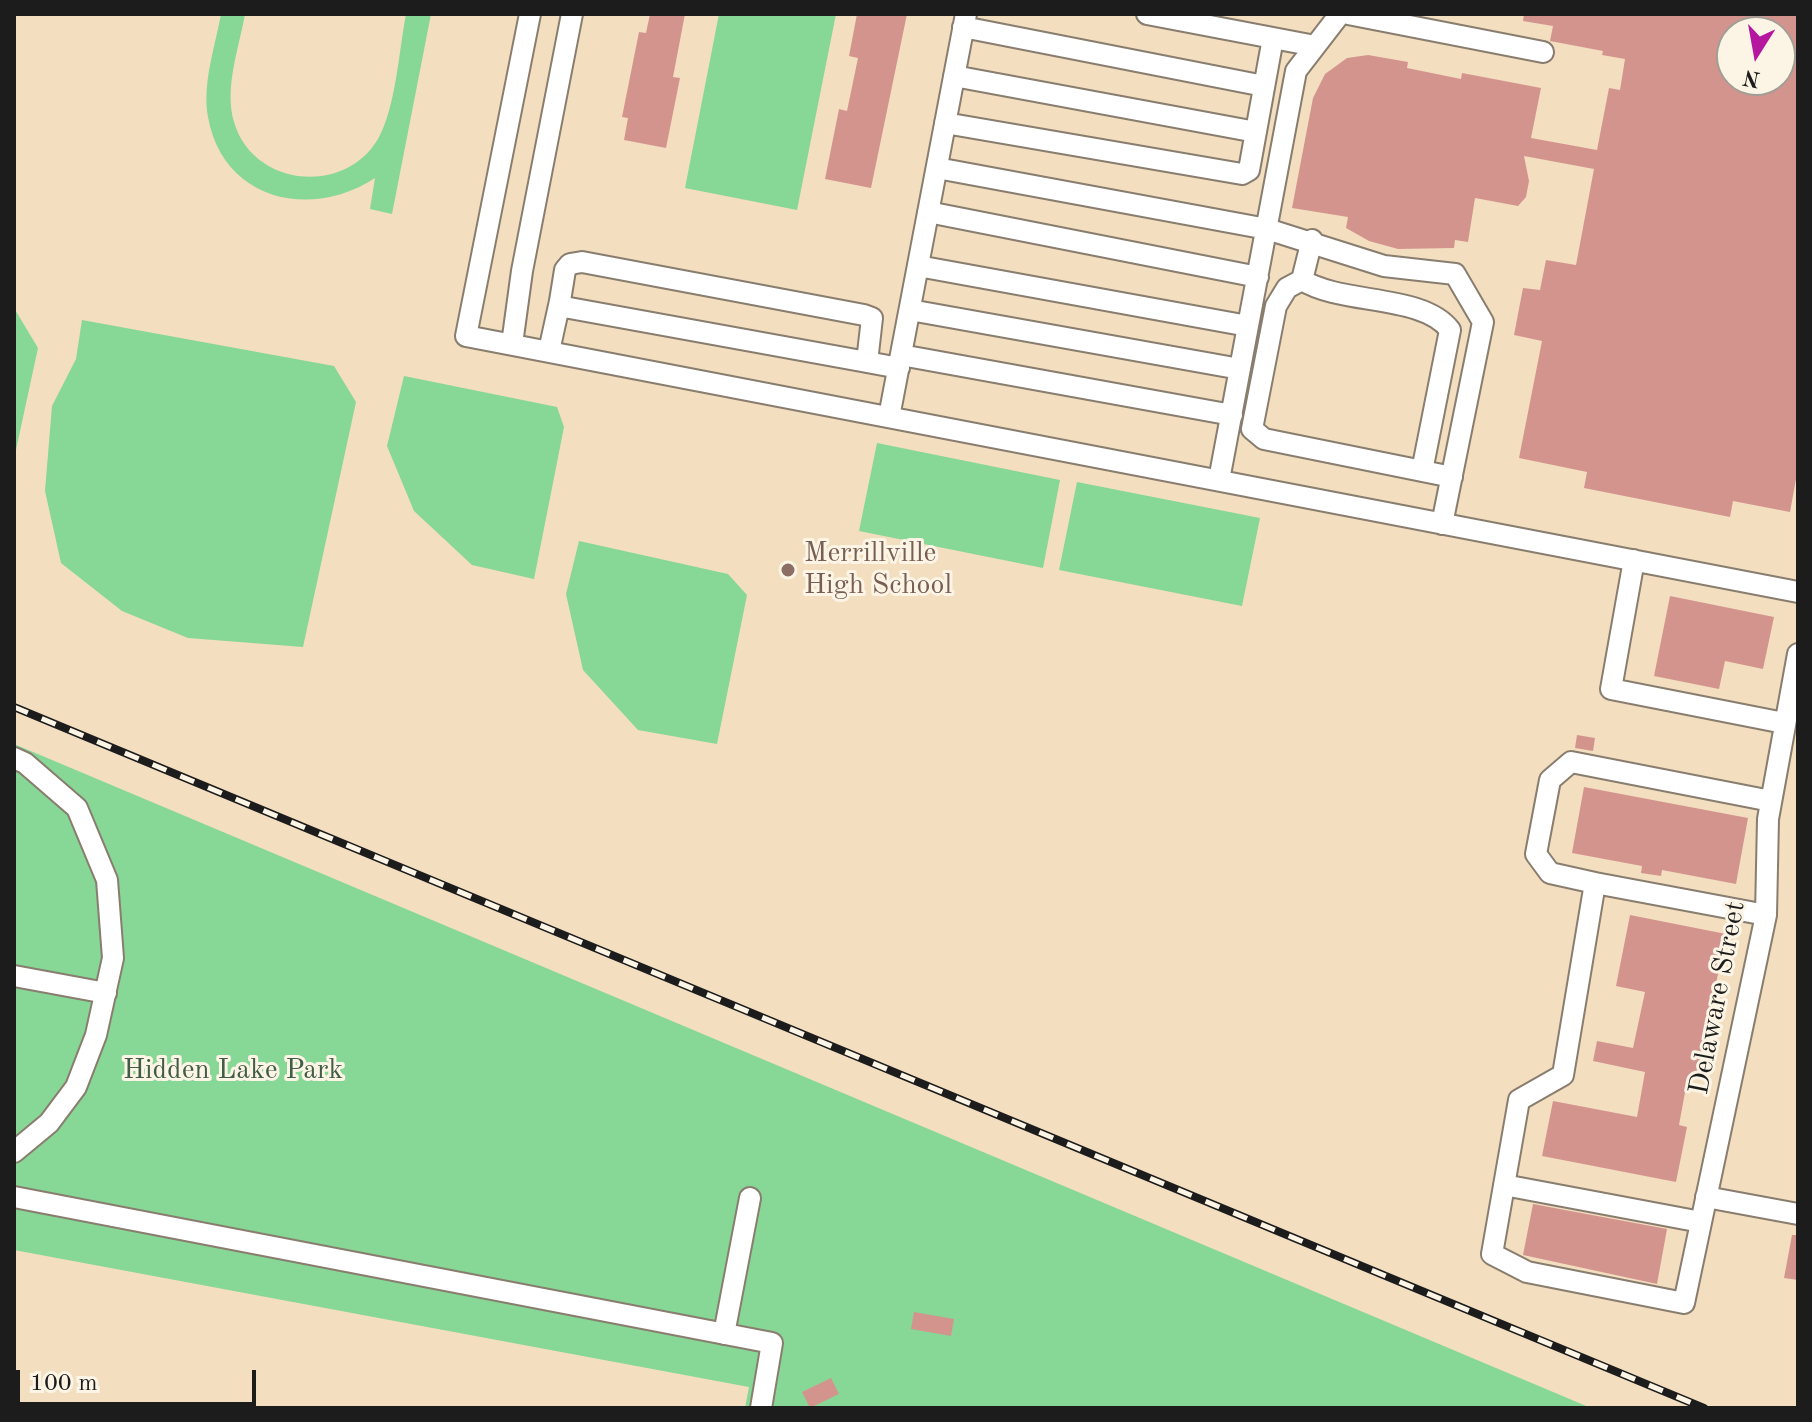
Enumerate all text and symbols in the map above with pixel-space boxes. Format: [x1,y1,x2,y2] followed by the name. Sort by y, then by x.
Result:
[1716,16,1796,96] north arrow
[1741,65,1762,90] text: N
[804,537,952,603] place label: Merrillville High School
[779,561,797,579] marker: Merrillville High School
[1683,898,1753,1098] street label: Delaware Street
[123,1054,343,1088] park label: Hidden Lake Park
[20,1354,260,1404] scale bar
[30,1372,98,1396] text: 100 m

